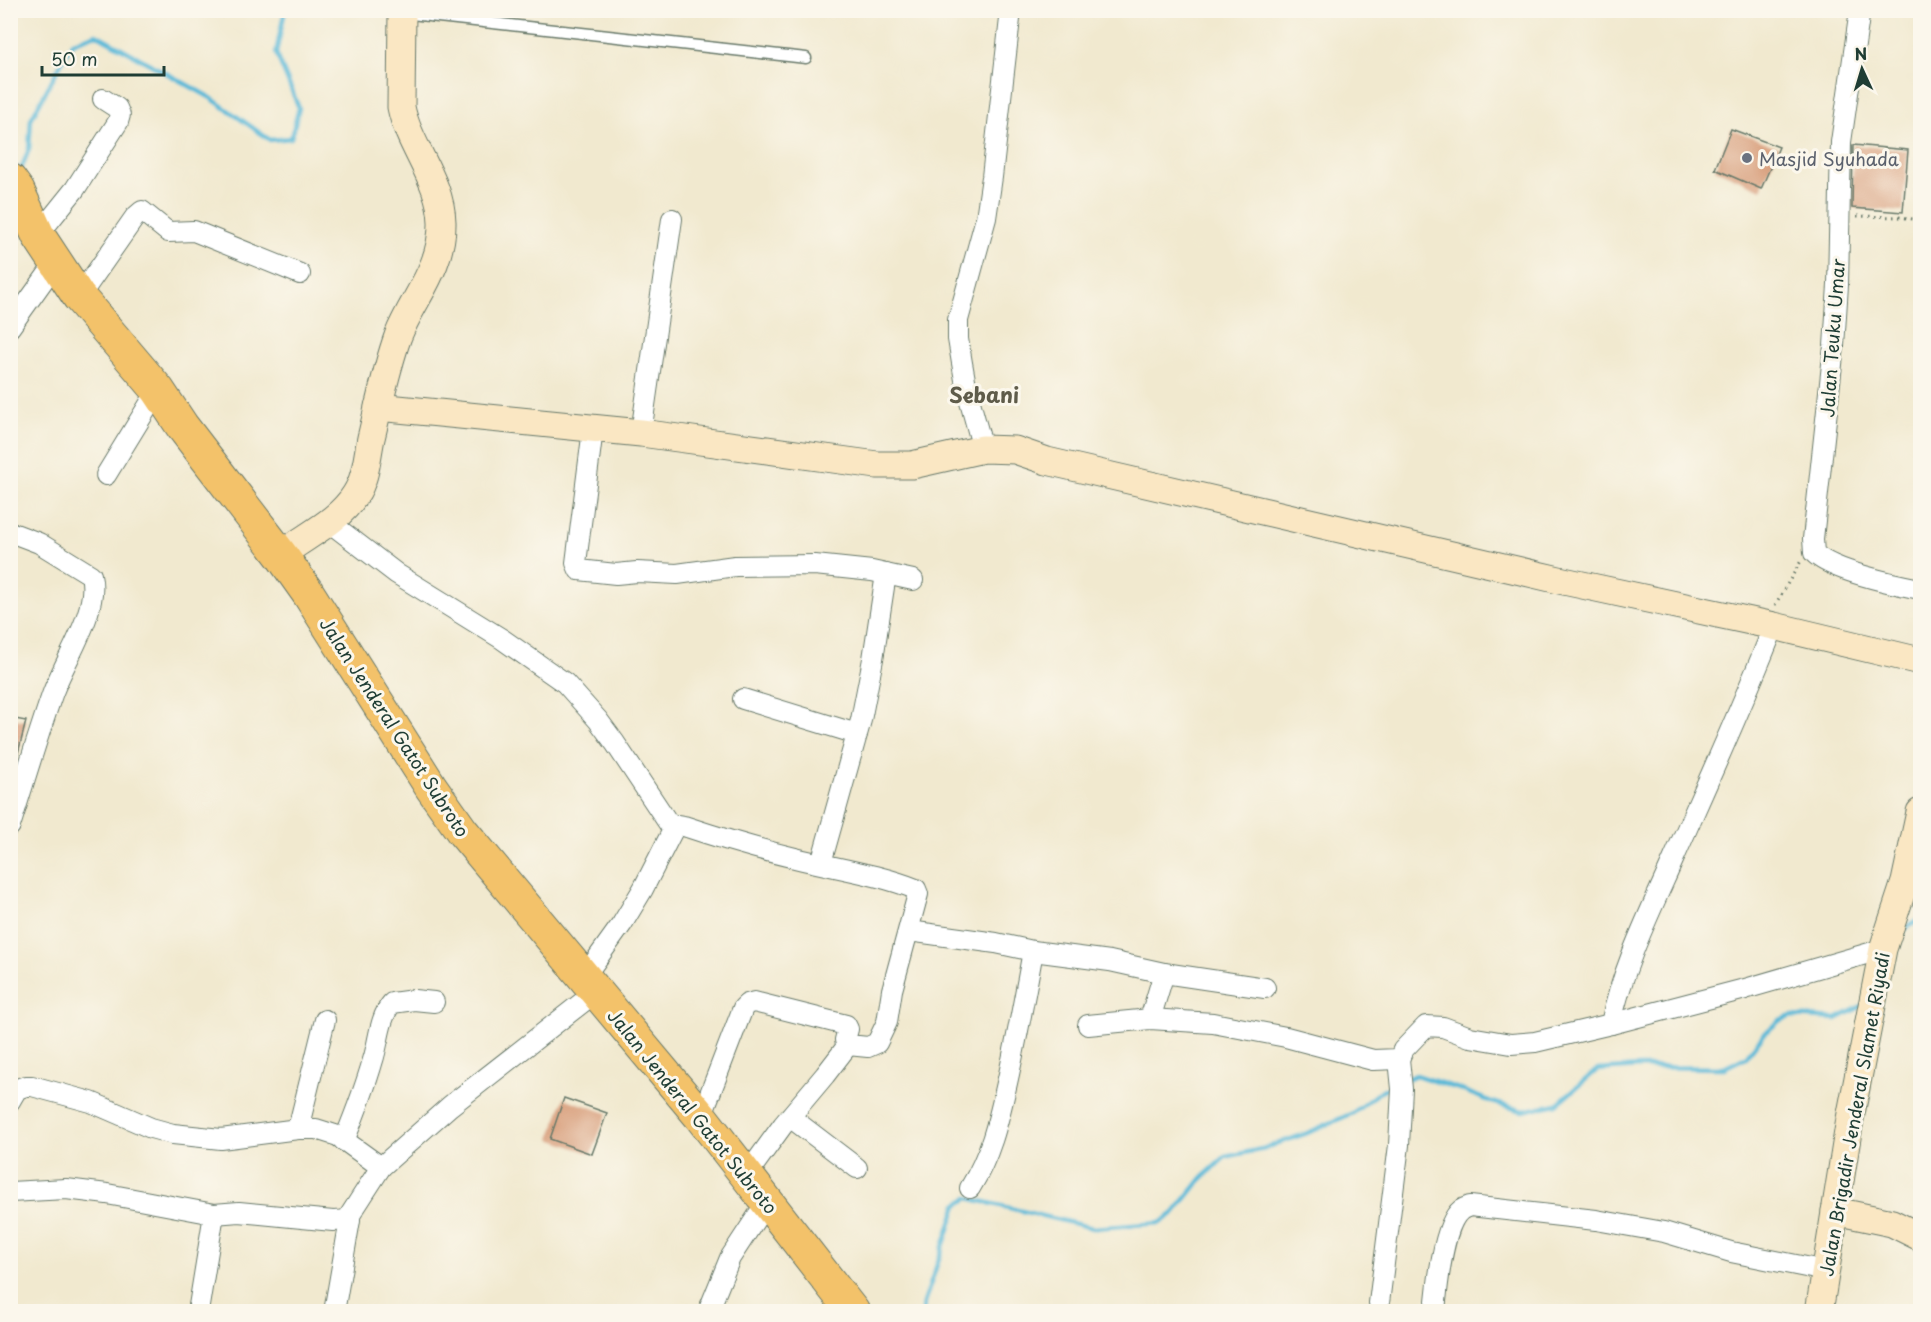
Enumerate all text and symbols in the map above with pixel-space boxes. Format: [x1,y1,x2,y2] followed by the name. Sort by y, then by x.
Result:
[42,39,164,77] scale bar
[1832,39,1892,99] north arrow
[1854,41,1868,65] text: N
[51,45,98,72] text: 50 m
[1759,145,1899,172] place label: Masjid Syuhada
[1740,151,1754,165] marker: Masjid Syuhada
[1813,257,1851,418] street label: Jalan Teuku Umar
[949,378,1019,410] district label: Sebani
[314,612,476,842] street label: Jalan Jenderal Gatot Subroto
[1812,950,1896,1278] street label: Jalan Brigadir Jenderal Slamet Riyadi
[602,1003,784,1219] street label: Jalan Jenderal Gatot Subroto

